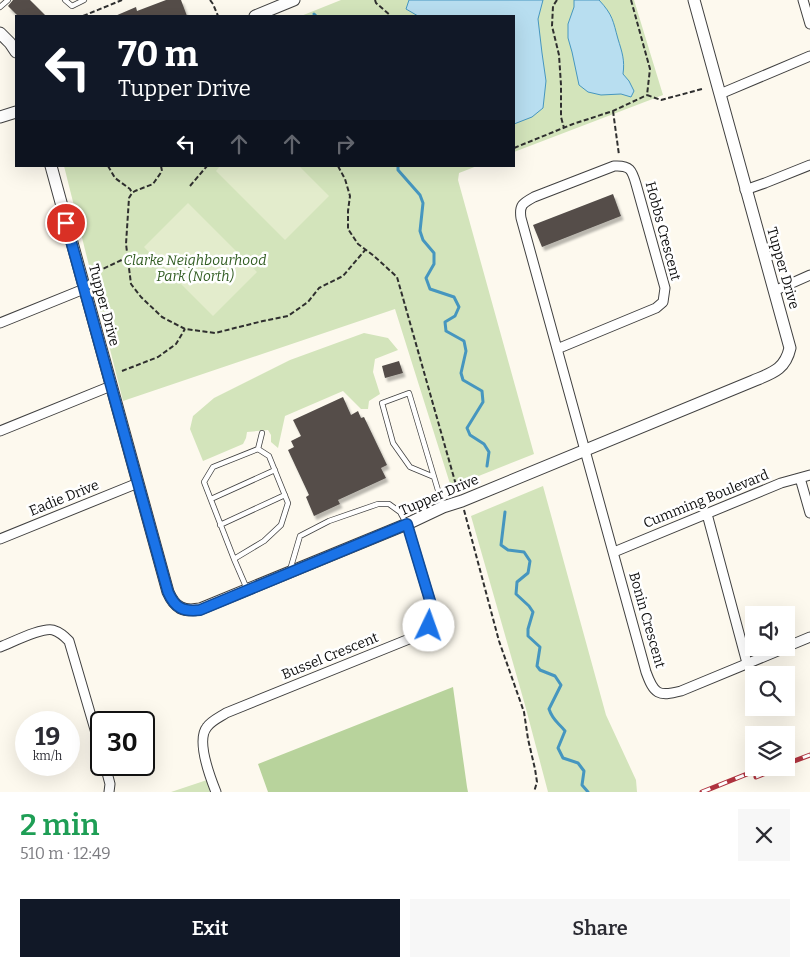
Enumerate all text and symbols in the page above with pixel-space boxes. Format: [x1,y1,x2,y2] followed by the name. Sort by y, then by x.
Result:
[118,33,198,75] text: 70 m
[35,35,100,100] icon: left
[118,75,251,102] text: Tupper Drive
[172,130,200,158] icon: left
[225,130,253,158] icon: ahead
[278,130,306,158] icon: ahead
[331,130,359,158] icon: right
[642,180,684,282] street label: Hobbs Crescent
[45,202,87,244] pin
[52,209,80,237] icon: arrive
[763,225,803,311] street label: Tupper Drive
[124,252,266,285] park label: Clarke Neighbourhood Park (North)
[85,262,123,348] street label: Tupper Drive
[641,466,771,532] street label: Cumming Boulevard
[397,471,481,519] street label: Tupper Drive
[27,476,101,520] street label: Eadie Drive
[625,570,669,670] street label: Bonin Crescent
[402,599,454,651] position arrow
[745,606,795,776] map controls
[745,606,795,656] button: sound
[279,629,381,683] street label: Bussel Crescent
[745,666,795,716] button: search
[90,711,155,776] speed limit sign: 30
[35,722,60,752] text: 19
[745,726,795,776] button: layers
[33,749,62,763] text: km/h
[20,807,99,843] text: 2 min
[738,809,790,861] button: close
[20,844,111,863] text: 510 m · 12:49
[20,899,400,957] button: Exit
[410,899,790,957] button: Share

